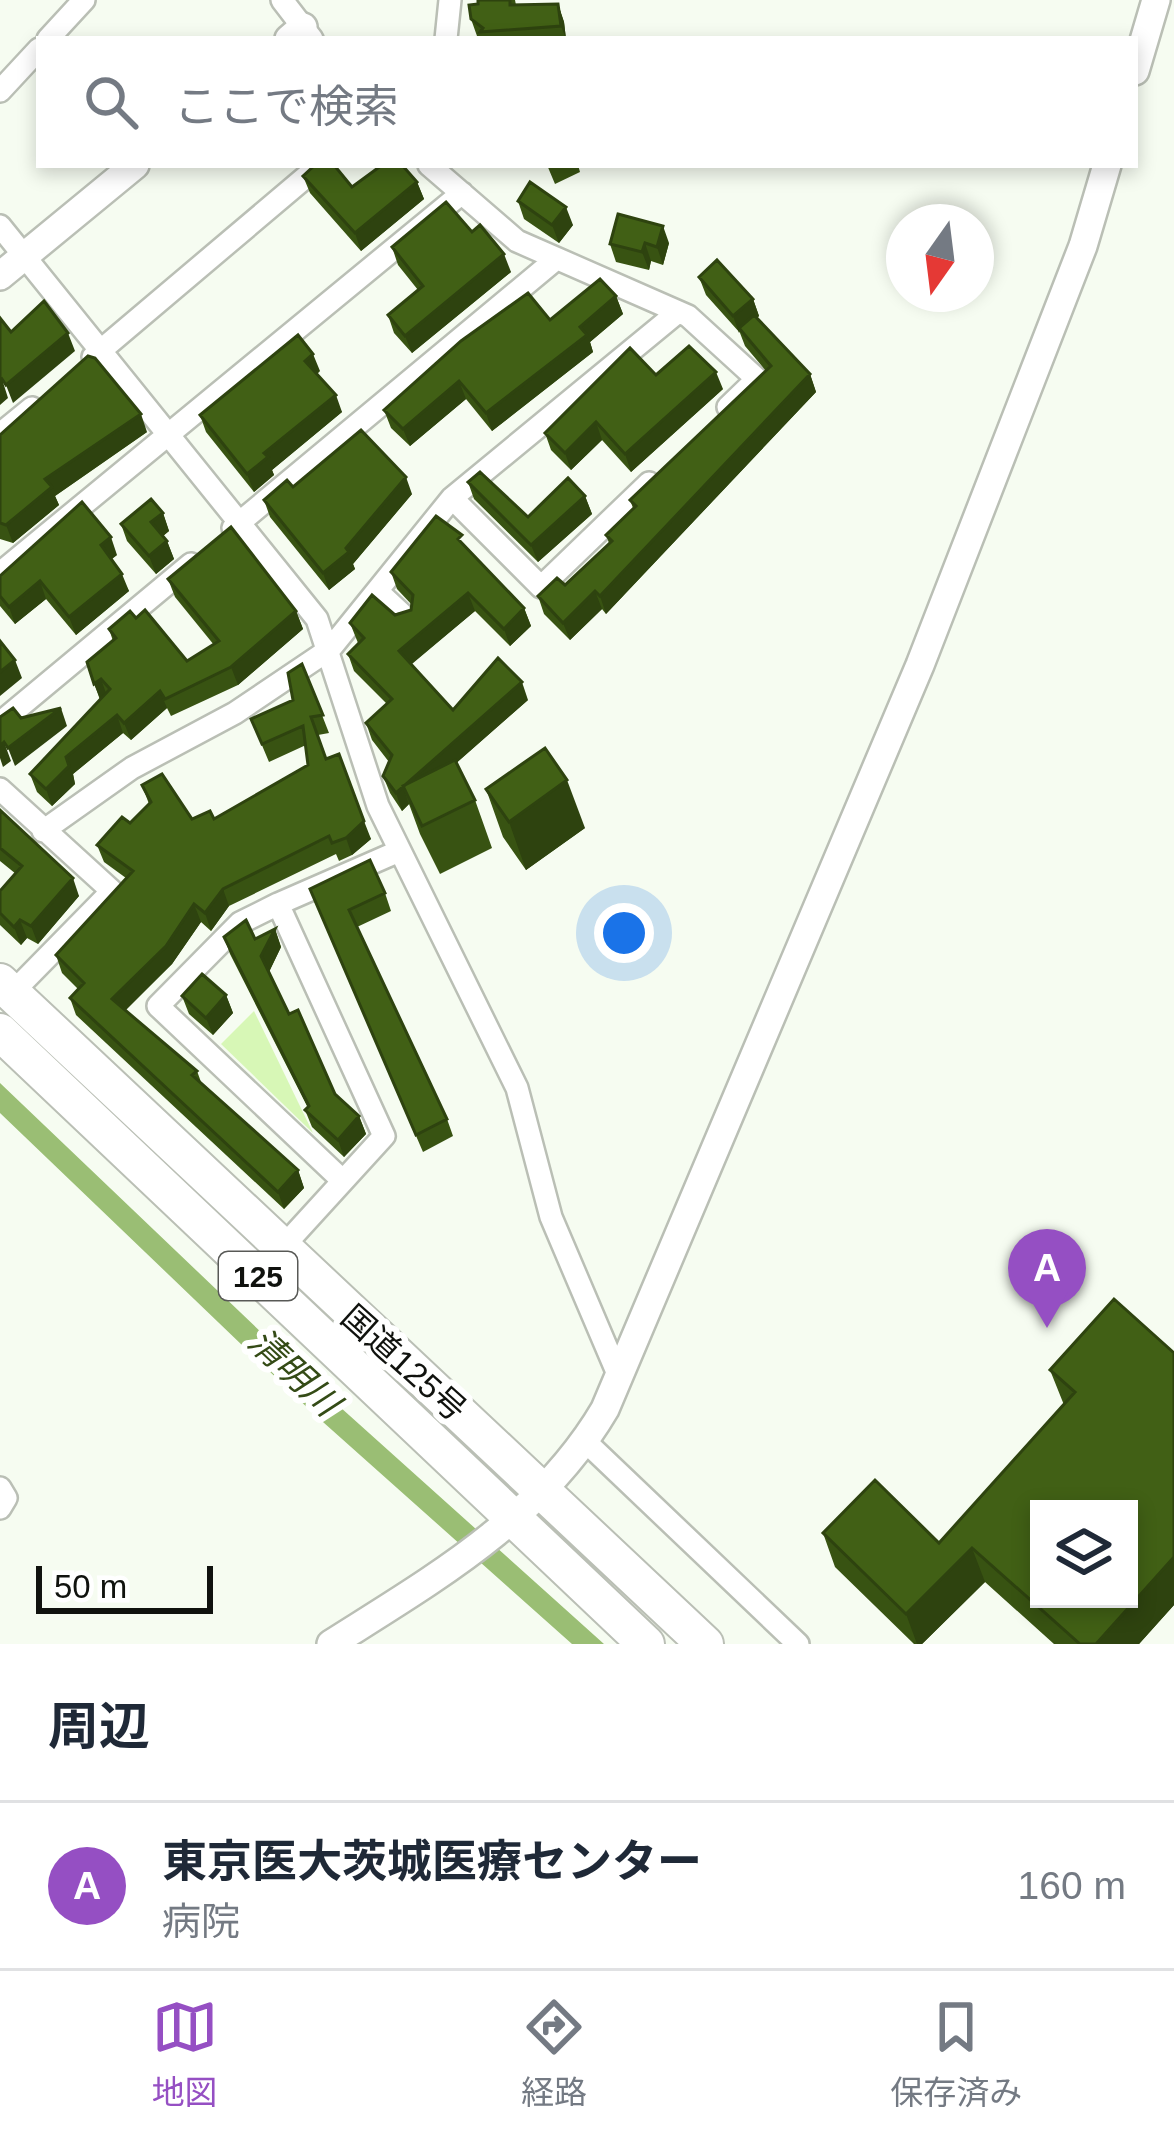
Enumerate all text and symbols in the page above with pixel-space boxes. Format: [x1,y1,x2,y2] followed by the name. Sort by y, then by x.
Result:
[36,36,1138,168] search box
[78,69,144,135] icon: search
[174,81,399,132] text: ここで検索
[886,204,994,312] north arrow
[594,903,654,963] your location
[1008,1229,1086,1328] pin: A
[219,1252,297,1300] road number: 125
[334,1298,474,1428] street label: 国道125号
[241,1320,350,1427] water label: 清明川
[1030,1500,1138,1608] map controls
[1030,1500,1138,1608] button: layers
[36,1560,213,1613] scale bar
[54,1568,127,1605] text: 50 m
[48,1698,150,1755] text: 周辺
[162,1836,702,1887] text: 東京医大茨城医療センター
[73,1864,101,1907] text: A
[1018,1864,1126,1907] text: 160 m
[162,1900,240,1943] text: 病院
[152,1994,218,2114] tab: 地図
[521,1994,587,2114] tab: 経路
[890,1994,1022,2114] tab: 保存済み

